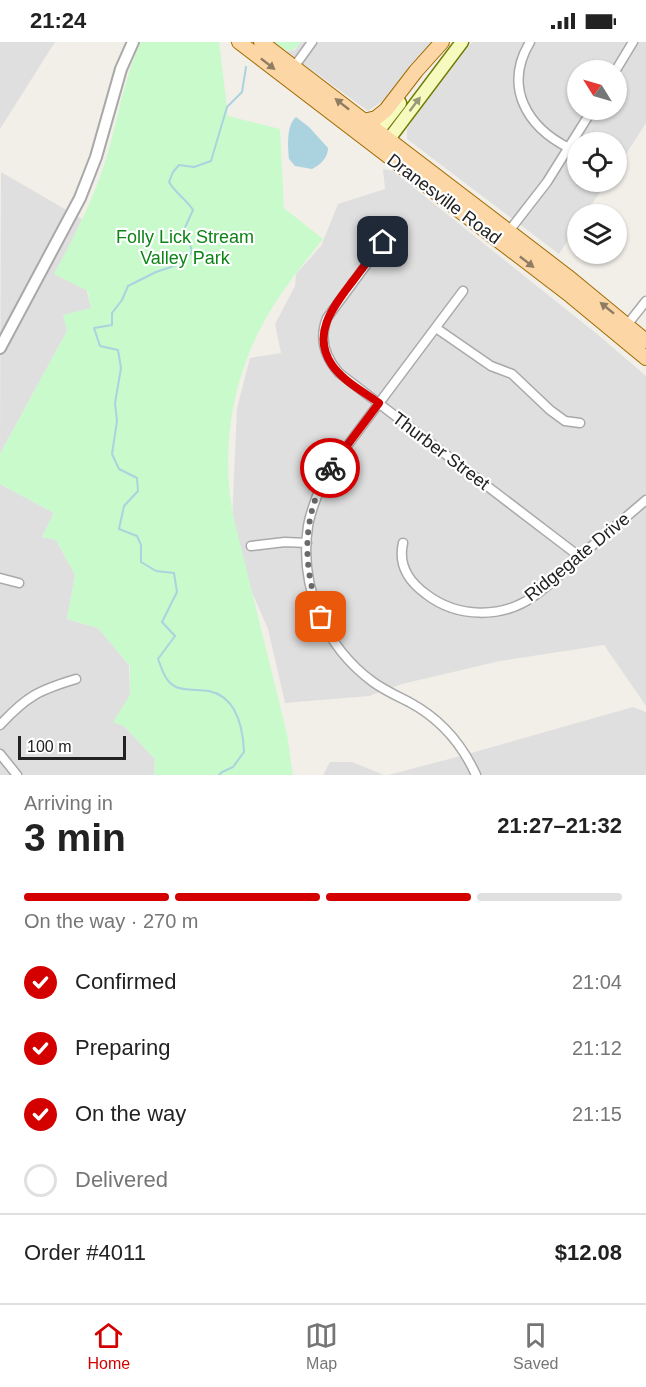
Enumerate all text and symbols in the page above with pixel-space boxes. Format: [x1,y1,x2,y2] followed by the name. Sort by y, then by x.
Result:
[30,8,86,33] text: 21:24
[260,58,276,71] one-way arrow
[567,60,627,120] north arrow
[567,60,627,264] map controls
[409,96,422,112] one-way arrow
[334,99,349,111] one-way arrow
[567,132,627,192] button: locate
[383,150,505,248] street label: Dranesville Road
[567,204,627,264] button: layers
[357,216,408,267] pin
[366,225,399,258] icon: home
[116,227,254,268] park label: Folly Lick Stream Valley Park
[519,256,535,268] one-way arrow
[599,301,615,314] one-way arrow
[389,408,493,494] street label: Thurber Street
[300,438,360,498] courier
[314,452,347,485] icon: bike
[521,509,633,605] street label: Ridgegate Drive
[295,591,346,642] pin
[304,600,337,633] icon: bag
[18,733,126,760] scale bar
[27,738,71,755] text: 100 m
[24,792,113,814] text: Arriving in
[497,813,622,838] text: 21:27–21:32
[24,816,126,859] text: 3 min
[24,910,199,932] text: On the way · 270 m
[24,966,57,999] icon: check
[75,969,176,994] text: Confirmed
[572,971,622,993] text: 21:04
[24,1032,57,1065] icon: check
[75,1035,170,1060] text: Preparing
[572,1037,622,1059] text: 21:12
[24,1098,57,1131] icon: check
[75,1101,186,1126] text: On the way
[572,1103,622,1125] text: 21:15
[75,1167,168,1192] text: Delivered
[24,1240,146,1265] text: Order #4011
[555,1240,622,1265] text: $12.08
[87,1319,130,1373] tab: Home
[305,1319,338,1373] tab: Map
[513,1319,558,1373] tab: Saved

